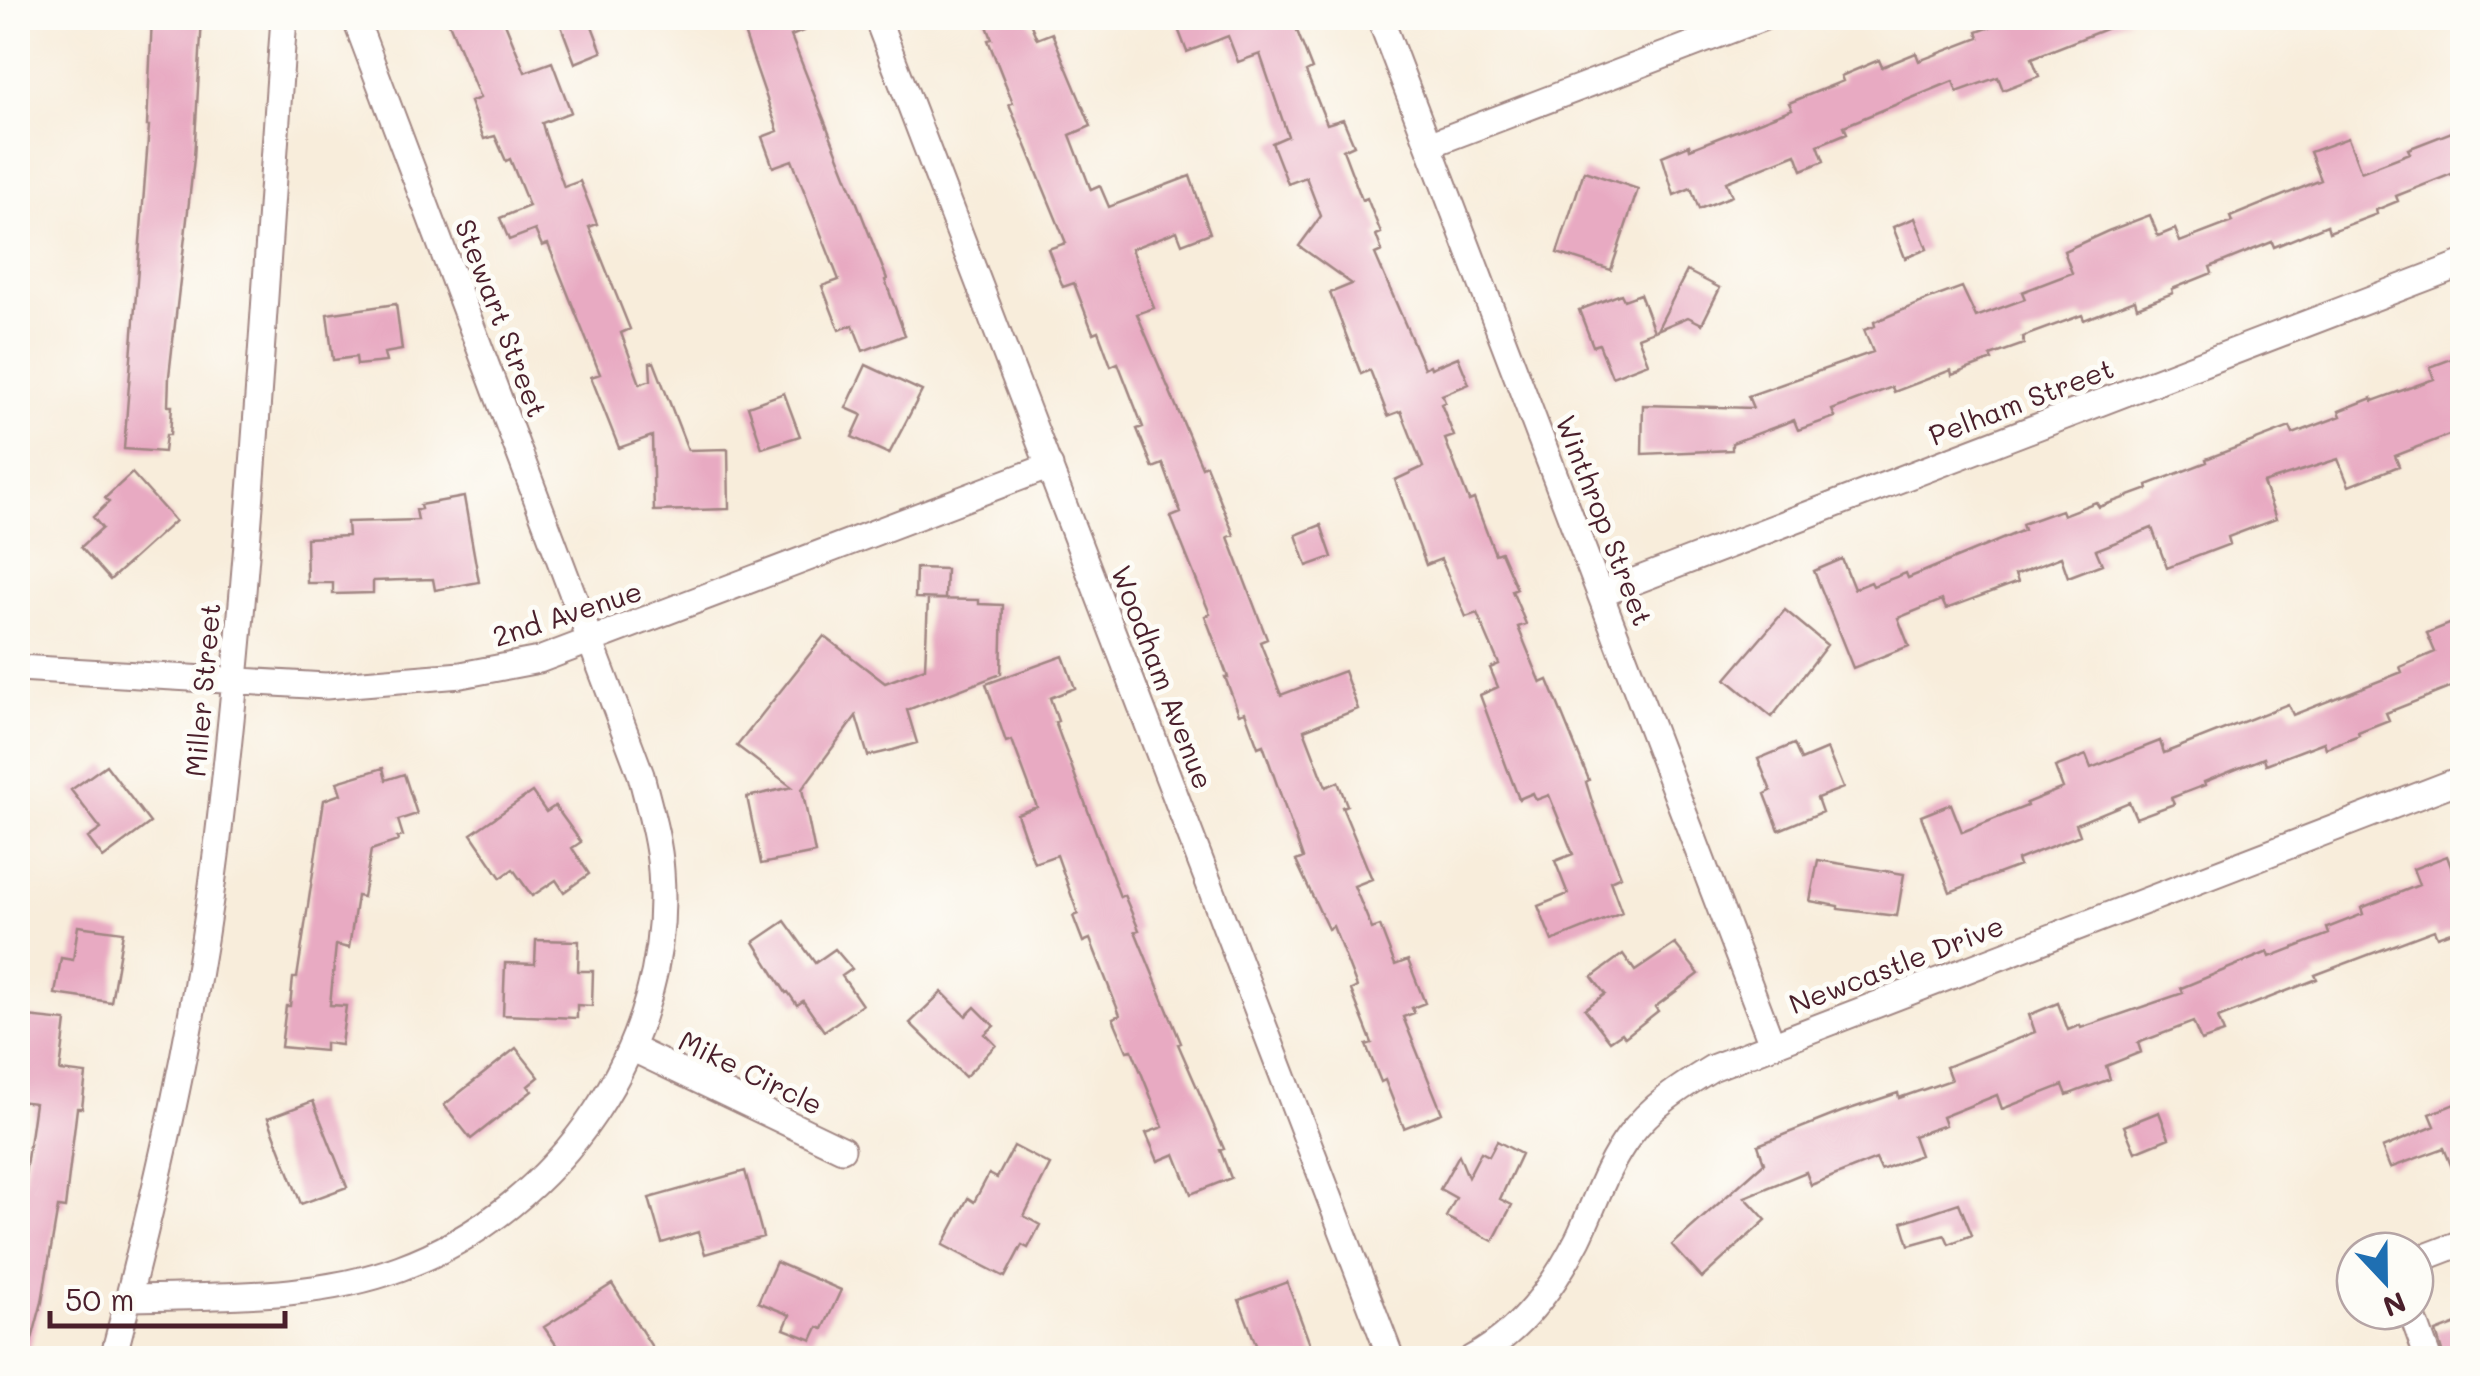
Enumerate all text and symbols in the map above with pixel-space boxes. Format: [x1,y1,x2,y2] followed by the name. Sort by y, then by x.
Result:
[448,214,556,422] street label: Stewart Street
[1923,349,2119,453] street label: Pelham Street
[1548,410,1662,630] street label: Winthrop Street
[1104,560,1222,794] street label: Woodham Avenue
[488,572,646,654] street label: 2nd Avenue
[176,602,228,778] street label: Miller Street
[1784,907,2008,1021] street label: Newcastle Drive
[673,1022,829,1122] street label: Mike Circle
[2335,1231,2435,1331] north arrow
[50,1266,285,1328] scale bar
[65,1279,135,1319] text: 50 m
[2378,1284,2411,1326] text: N

